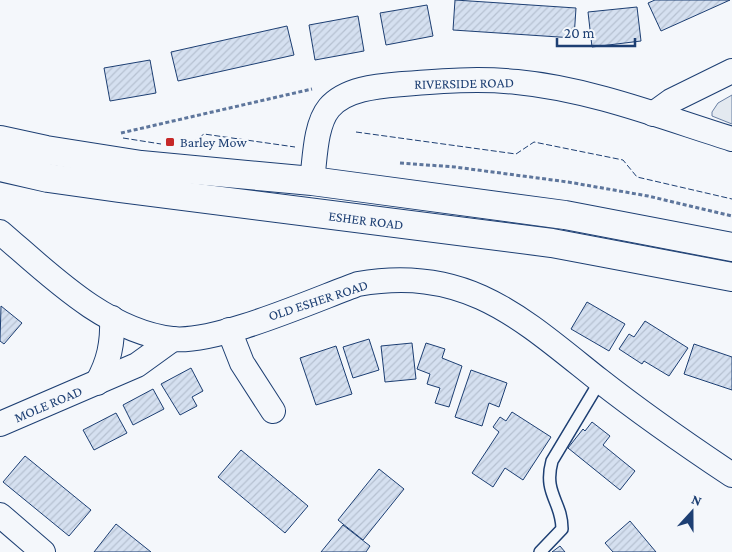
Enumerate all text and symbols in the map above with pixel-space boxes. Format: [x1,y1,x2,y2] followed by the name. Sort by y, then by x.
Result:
[557,15,634,47] scale bar
[564,25,595,41] text: 20 m
[414,74,514,92] street label: RIVERSIDE ROAD
[180,134,247,150] place label: Barley Mow
[164,136,176,148] marker: Barley Mow
[328,207,404,233] street label: ESHER ROAD
[266,276,370,324] street label: OLD ESHER ROAD
[12,382,84,426] street label: MOLE ROAD
[667,487,717,537] north arrow
[689,491,704,509] text: N

